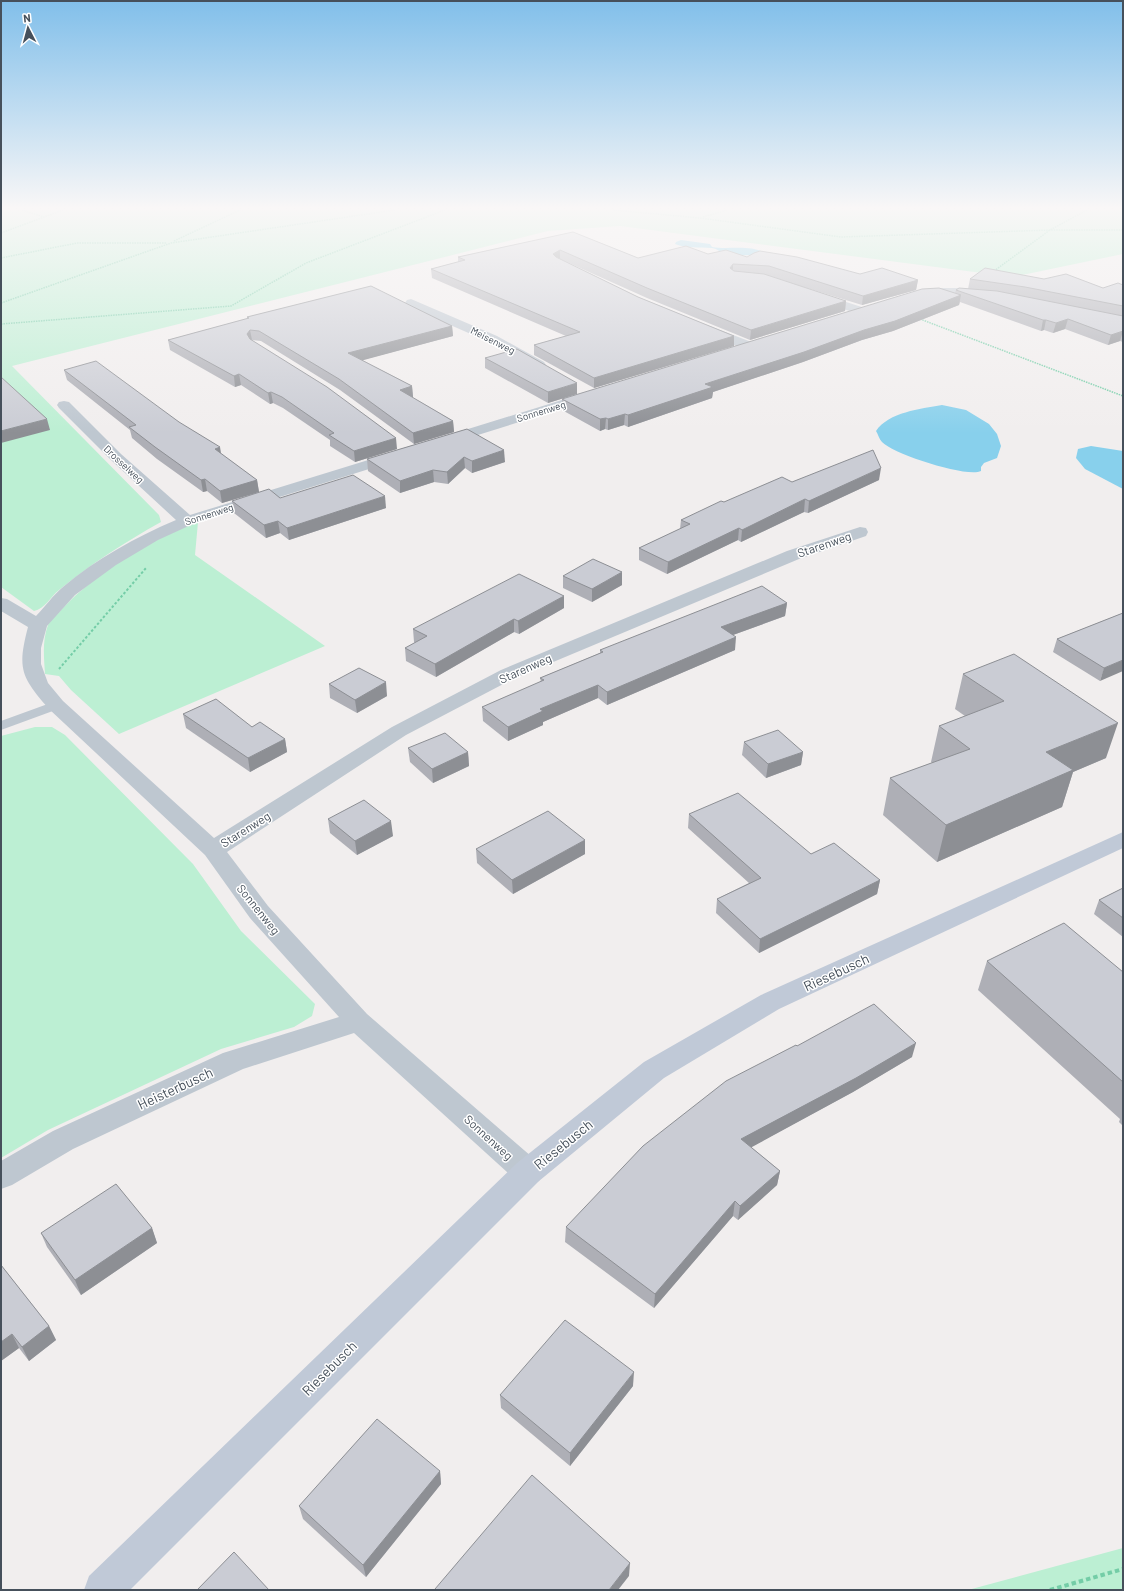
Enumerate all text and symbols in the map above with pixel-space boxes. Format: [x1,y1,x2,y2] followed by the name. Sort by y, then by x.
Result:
[8,8,48,48] north arrow
[23,11,31,24] text: N
[469,324,517,356] street label: Meisenweg
[515,398,567,424] street label: Sonnenweg
[102,443,146,485] street label: Drosselweg
[183,501,235,527] street label: Sonnenweg
[795,528,853,560] street label: Starenweg
[497,650,553,686] street label: Starenweg
[218,808,272,850] street label: Starenweg
[235,881,283,937] street label: Sonnenweg
[801,949,871,995] street label: Riesebusch
[135,1063,215,1113] street label: Heisterbusch
[462,1112,516,1162] street label: Sonnenweg
[530,1115,596,1173] street label: Riesebusch
[298,1337,360,1399] street label: Riesebusch

